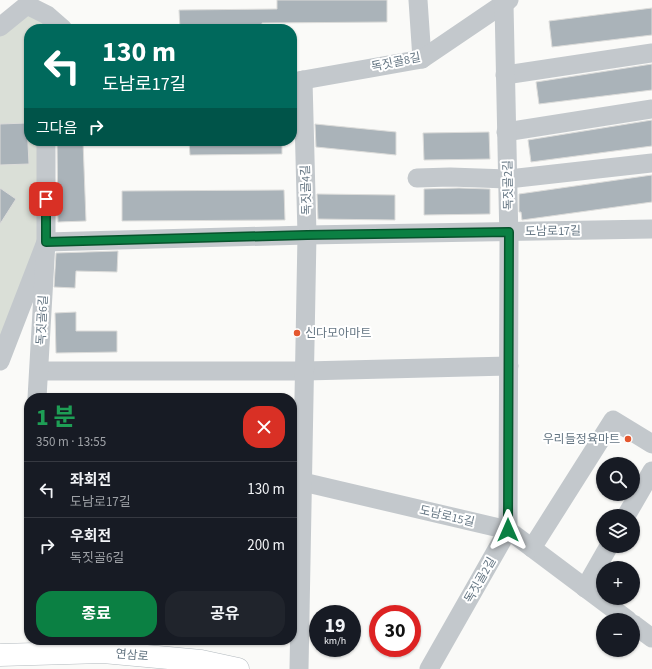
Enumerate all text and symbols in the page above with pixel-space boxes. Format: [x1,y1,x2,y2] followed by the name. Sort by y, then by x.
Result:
[102,32,176,72] text: 130 m
[36,40,88,92] icon: left
[370,49,422,76] street label: 독짓골8길
[102,72,186,97] text: 도남로17길
[85,116,107,138] icon: right
[36,118,77,139] text: 그다음
[500,160,517,210] street label: 독짓골2길
[297,165,316,215] street label: 독짓골4길
[29,182,63,216] pin
[35,188,57,210] icon: arrive
[525,223,581,240] street label: 도남로17길
[33,295,52,345] street label: 독짓골6길
[305,325,371,342] place label: 신다모아마트
[292,328,302,338] marker: 신다모아마트
[36,400,76,435] text: 1 분
[243,406,285,448] button: close
[543,431,620,448] place label: 우리들정육마트
[36,433,106,451] text: 350 m · 13:55
[623,434,633,444] marker: 우리들정육마트
[596,457,640,657] map controls
[596,457,640,501] button: search
[70,470,111,491] text: 좌회전
[36,479,58,501] icon: left
[247,479,285,500] text: 130 m
[70,493,131,511] text: 도남로17길
[418,502,476,531] street label: 도남로15길
[487,509,529,551] position arrow
[596,509,640,553] button: layers
[70,526,111,547] text: 우회전
[36,535,58,557] icon: right
[247,535,285,556] text: 200 m
[70,549,124,567] text: 독짓골6길
[461,554,500,606] street label: 독짓골2길
[596,561,640,605] button: +
[36,591,157,637] button: 종료
[165,591,285,637] button: 공유
[369,605,421,657] speed limit sign: 30
[324,612,346,640] text: 19
[596,613,640,657] button: −
[324,634,346,648] text: km/h
[115,646,149,665] street label: 연삼로

